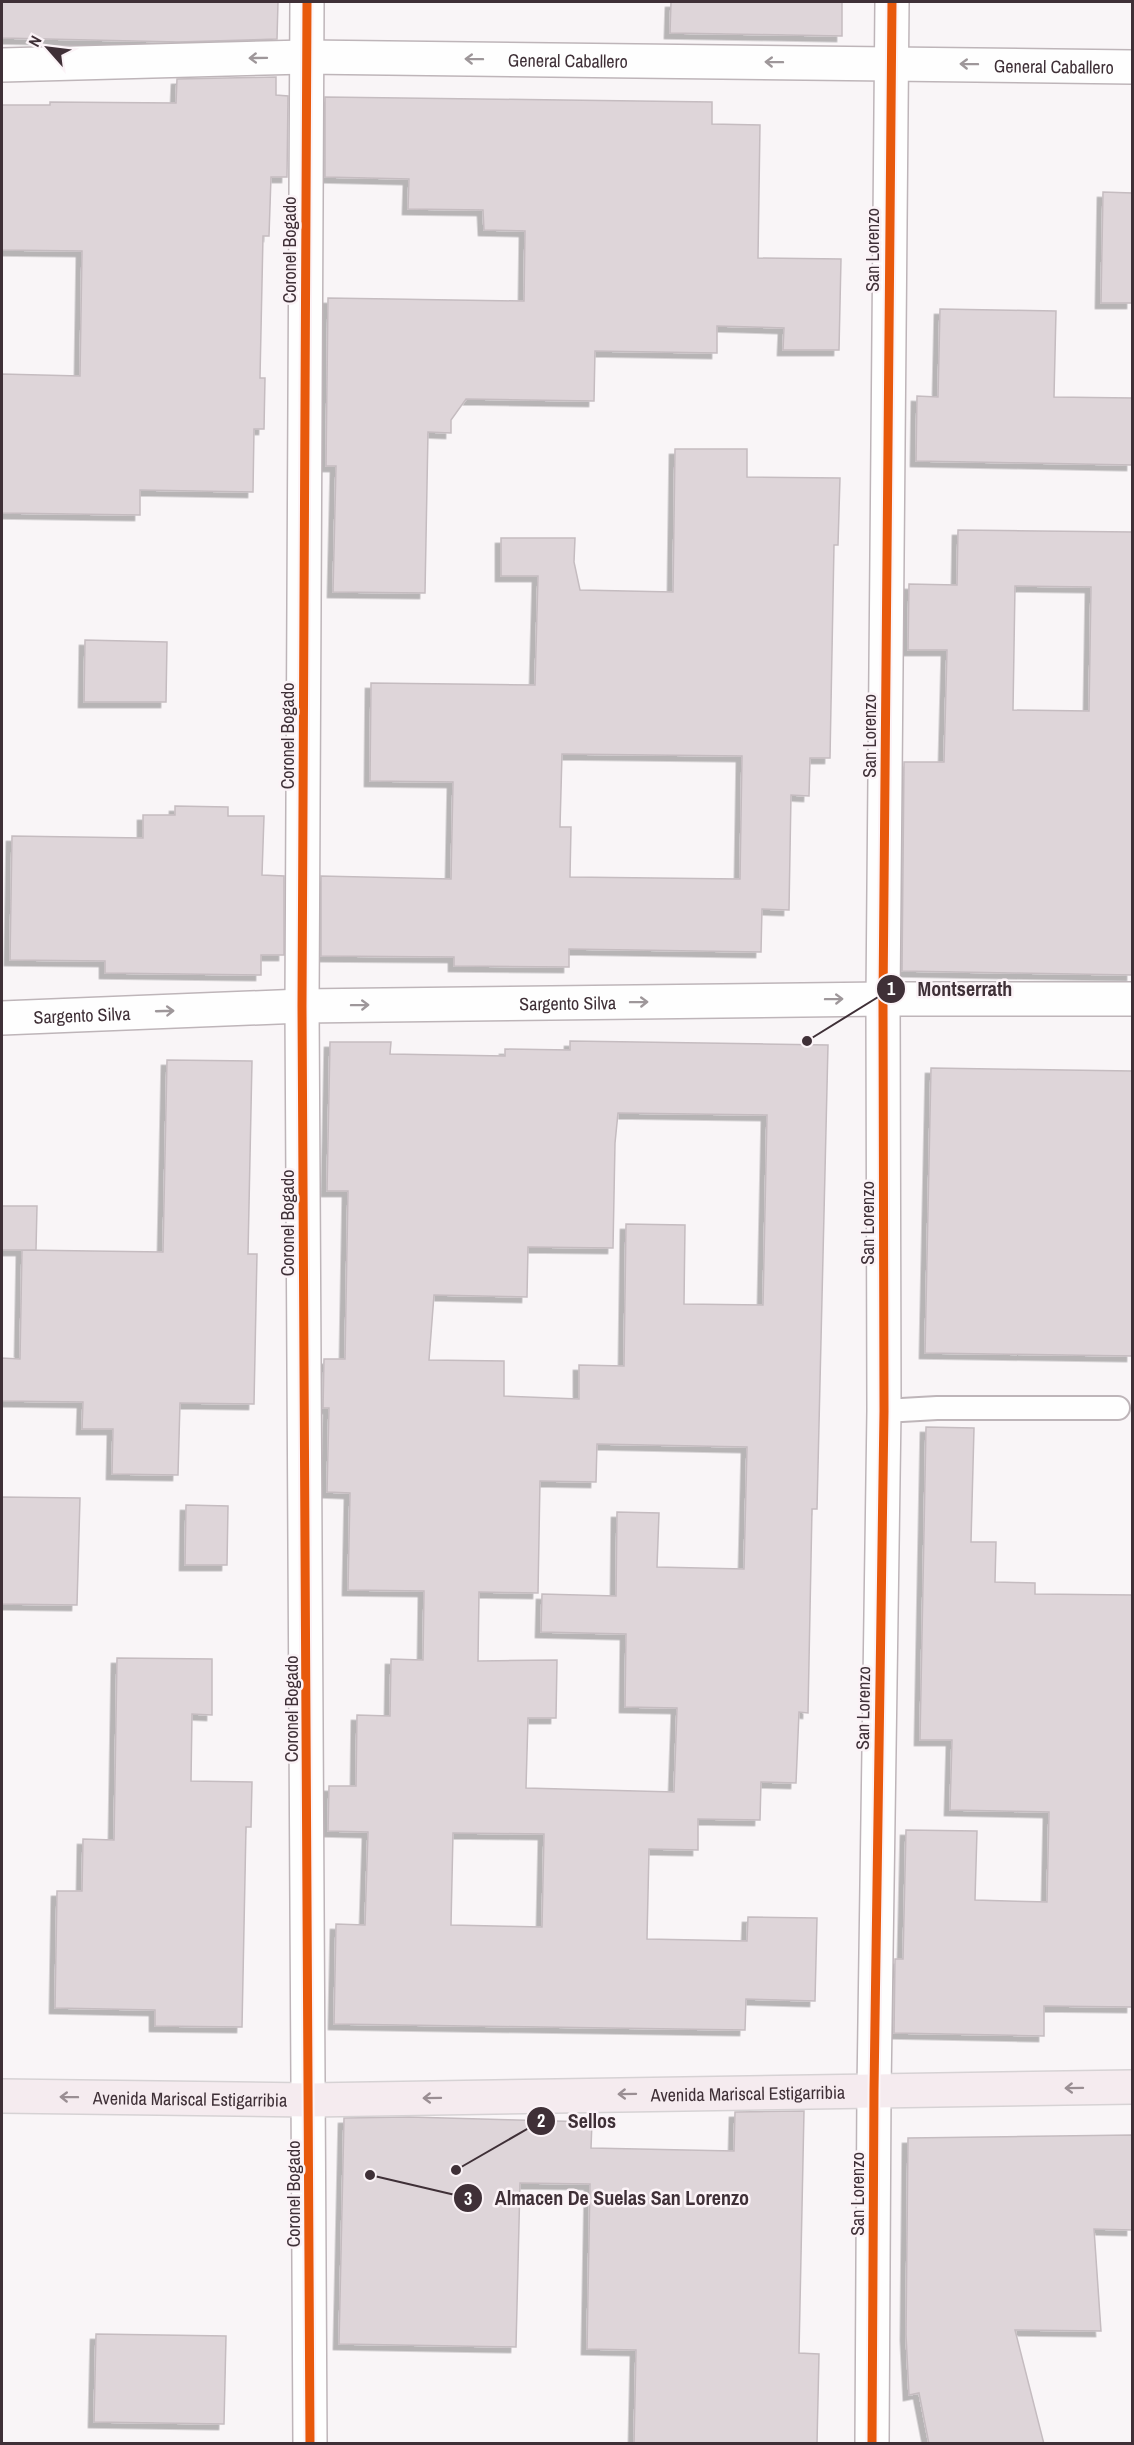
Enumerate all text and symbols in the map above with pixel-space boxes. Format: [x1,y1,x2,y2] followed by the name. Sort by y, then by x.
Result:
[18,18,78,78] north arrow
[23,32,47,50] text: N
[508,47,628,73] street label: General Caballero
[249,53,269,64] one-way arrow
[465,53,485,65] one-way arrow
[994,53,1114,79] street label: General Caballero
[765,56,785,68] one-way arrow
[960,58,980,70] one-way arrow
[277,197,302,303] street label: Coronel Bogado
[860,208,885,292] street label: San Lorenzo
[275,683,300,789] street label: Coronel Bogado
[857,694,882,778] street label: San Lorenzo
[876,970,1025,1008] callout: Montserrath
[918,975,1012,1002] text: Montserrath
[887,976,896,1001] text: 1
[519,990,616,1016] street label: Sargento Silva
[823,994,843,1005] one-way arrow
[628,996,648,1008] one-way arrow
[349,999,369,1011] one-way arrow
[33,1000,131,1029] street label: Sargento Silva
[154,1006,174,1017] one-way arrow
[275,1170,300,1276] street label: Coronel Bogado
[855,1181,880,1265] street label: San Lorenzo
[279,1656,304,1762] street label: Coronel Bogado
[850,1666,876,1750] street label: San Lorenzo
[650,2079,845,2107] street label: Avenida Mariscal Estigarribia
[1065,2082,1085,2094] one-way arrow
[92,2085,287,2112] street label: Avenida Mariscal Estigarribia
[618,2089,638,2100] one-way arrow
[60,2091,80,2103] one-way arrow
[423,2092,443,2104] one-way arrow
[526,2102,628,2140] callout: Sellos
[568,2107,616,2134] text: Sellos
[537,2108,545,2133] text: 2
[281,2141,306,2247] street label: Coronel Bogado
[845,2152,870,2236] street label: San Lorenzo
[453,2179,762,2217] callout: Almacen De Suelas San Lorenzo
[495,2184,749,2211] text: Almacen De Suelas San Lorenzo
[464,2186,472,2211] text: 3

